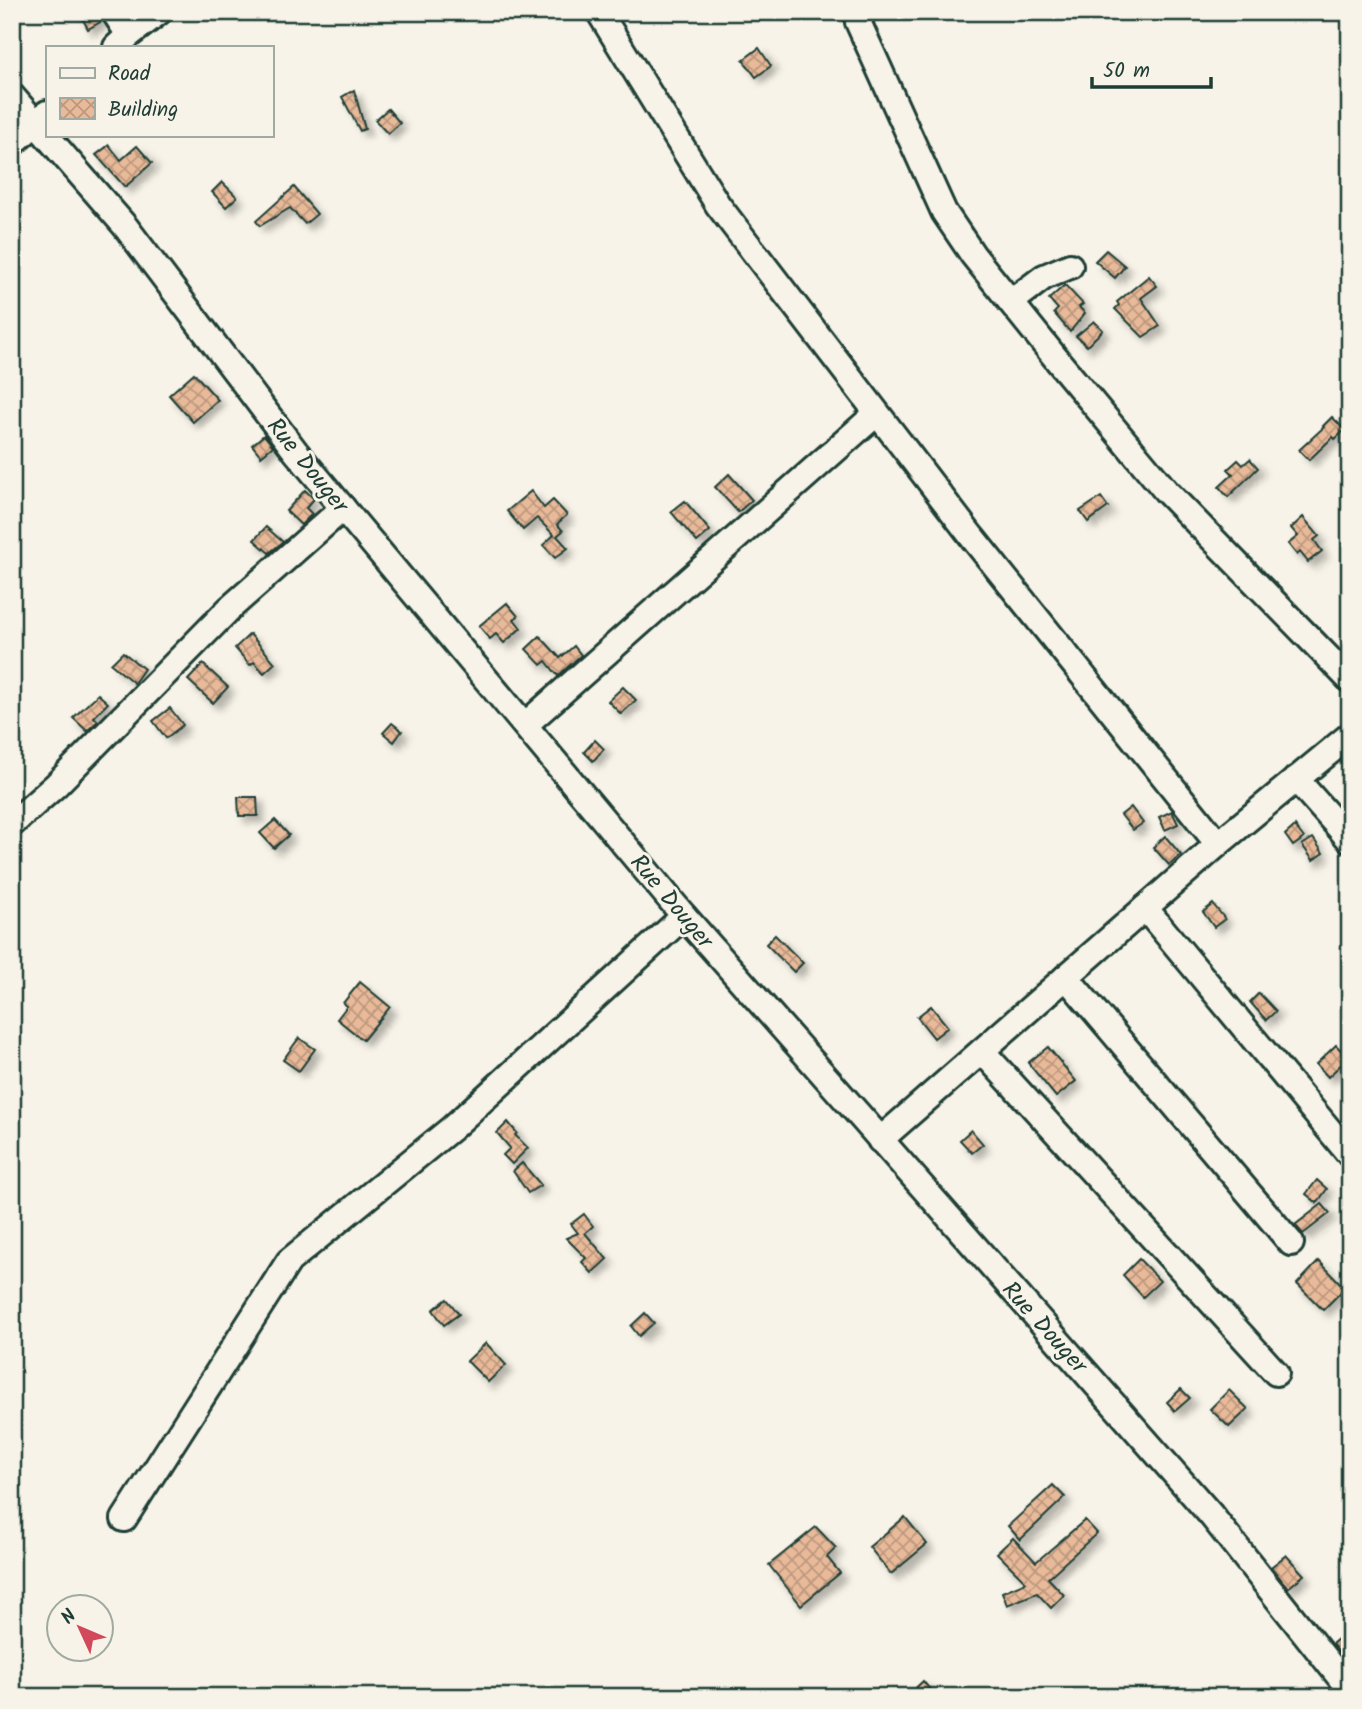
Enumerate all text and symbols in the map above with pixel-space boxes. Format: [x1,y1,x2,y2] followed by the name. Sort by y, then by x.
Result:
[46,46,273,136] legend
[1092,46,1212,90] scale bar
[1103,55,1150,88] text: 50 m
[108,58,151,91] text: Road
[108,94,178,127] text: Building
[256,409,359,524] street label: Rue Douger
[619,846,724,960] street label: Rue Douger
[991,1273,1098,1385] street label: Rue Douger
[46,1594,116,1664] north arrow
[54,1603,84,1632] text: N

